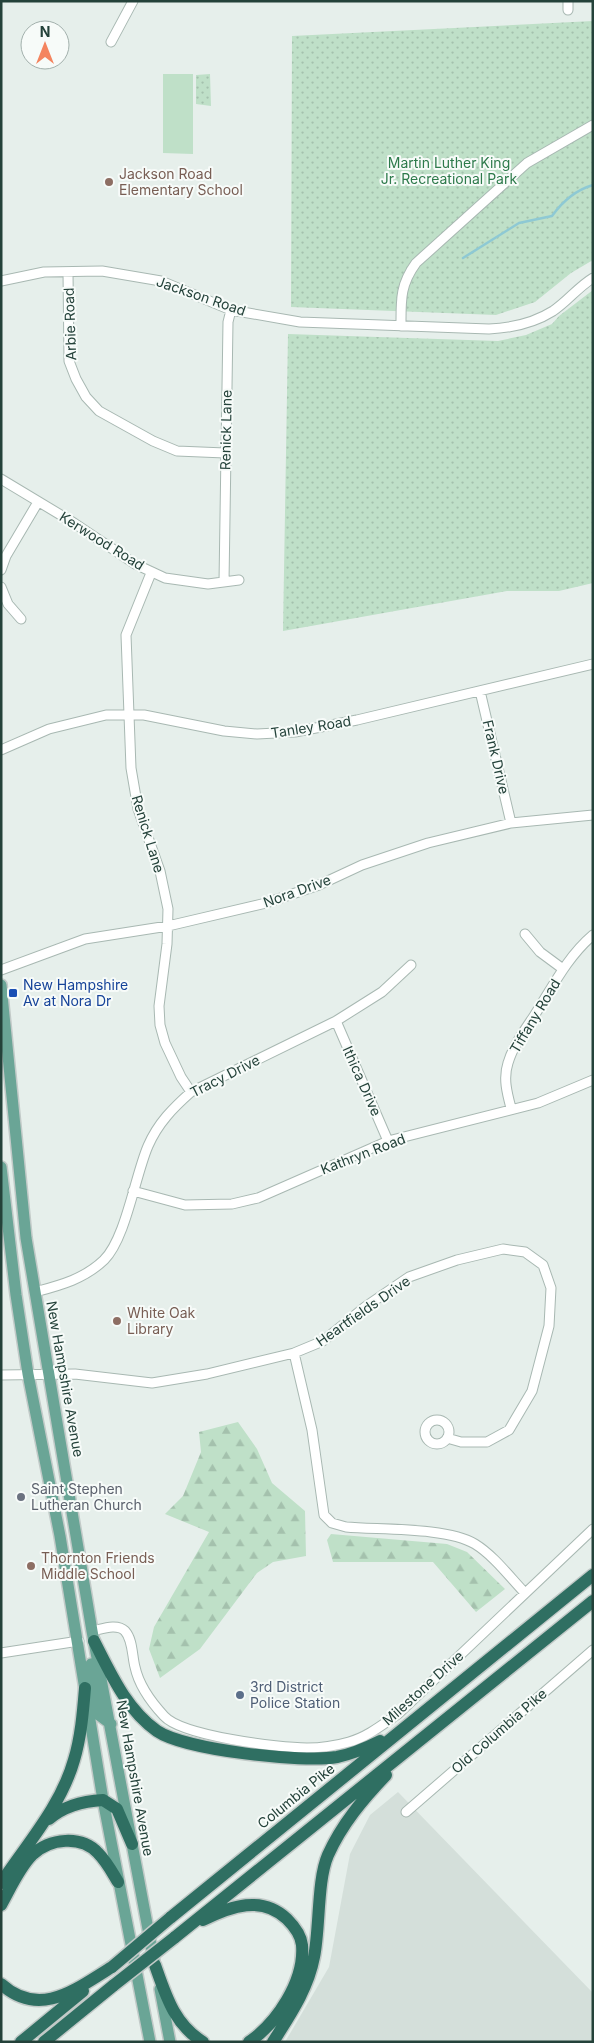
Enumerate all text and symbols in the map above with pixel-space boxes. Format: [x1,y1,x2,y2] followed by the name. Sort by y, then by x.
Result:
[20,20,70,70] north arrow
[40,23,50,40] text: N
[381,154,517,187] park label: Martin Luther King Jr. Recreational Park
[119,165,243,198] place label: Jackson Road Elementary School
[103,176,115,188] marker: Jackson Road Elementary School
[154,272,248,319] street label: Jackson Road
[60,287,79,361] street label: Arbie Road
[216,390,235,470] street label: Renick Lane
[57,508,148,573] street label: Kerwood Road
[270,712,352,741] street label: Tanley Road
[480,718,513,796] street label: Frank Drive
[129,793,168,875] street label: Renick Lane
[261,870,333,911] street label: Nora Drive
[23,976,128,1009] place label: New Hampshire Av at Nora Dr
[506,976,563,1056] street label: Tiffany Road
[7,987,19,999] marker: New Hampshire Av at Nora Dr
[339,1043,385,1118] street label: Ithica Drive
[187,1051,262,1100] street label: Tracy Drive
[318,1130,408,1178] street label: Kathryn Road
[312,1272,413,1349] street label: Heartfields Drive
[43,1299,88,1458] street label: New Hampshire Avenue
[127,1304,196,1337] place label: White Oak Library
[111,1315,123,1327] marker: White Oak Library
[31,1480,142,1513] place label: Saint Stephen Lutheran Church
[15,1491,27,1503] marker: Saint Stephen Lutheran Church
[41,1549,155,1582] place label: Thornton Friends Middle School
[25,1560,37,1572] marker: Thornton Friends Middle School
[379,1647,467,1728] street label: Milestone Drive
[250,1678,340,1711] place label: 3rd District Police Station
[448,1685,550,1777] street label: Old Columbia Pike
[234,1689,246,1701] marker: 3rd District Police Station
[113,1698,158,1857] street label: New Hampshire Avenue
[254,1759,338,1832] street label: Columbia Pike

